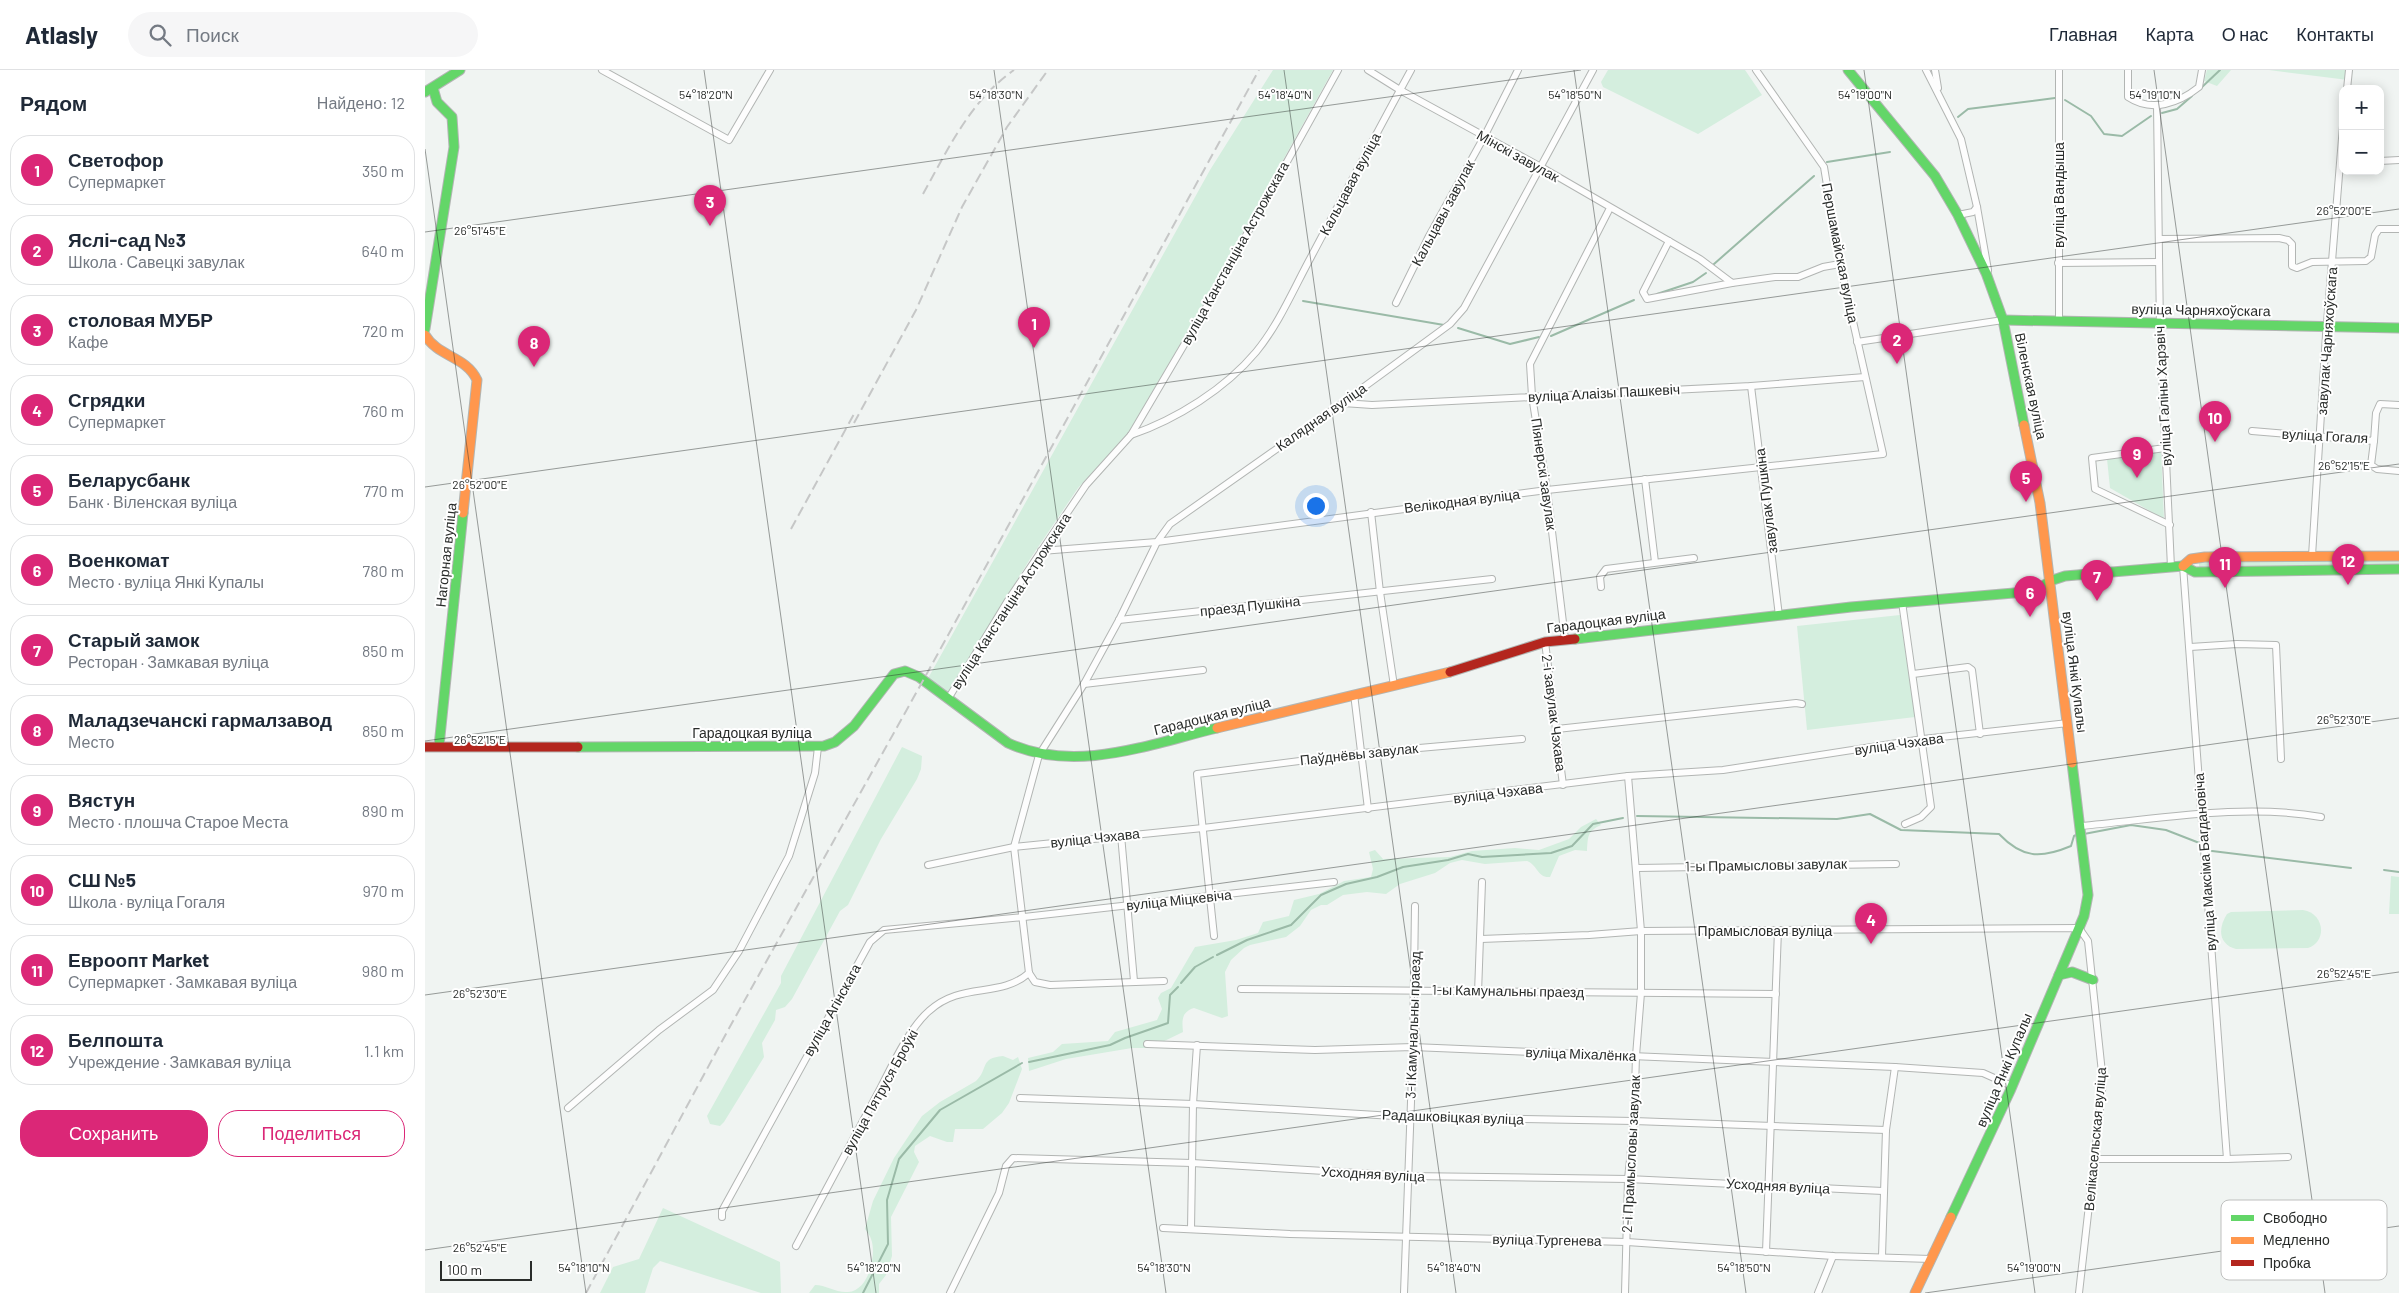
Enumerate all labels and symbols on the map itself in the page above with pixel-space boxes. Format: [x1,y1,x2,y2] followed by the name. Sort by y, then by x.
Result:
[679,87,733,101] text: 54°18'20"N
[969,87,1023,101] text: 54°18'30"N
[1258,87,1312,101] text: 54°18'40"N
[1548,87,1602,101] text: 54°18'50"N
[1838,87,1892,101] text: 54°19'00"N
[2129,87,2181,101] text: 54°19'10"N
[1474,126,1563,186] street label: Мінскі завулак
[1315,129,1384,238] street label: Кальцавая вуліца
[2050,142,2067,248] street label: вуліца Вандыша
[1407,156,1478,269] street label: Кальцавы завулак
[1177,158,1292,347] street label: вуліца Канстанціна Астрожскага
[1819,181,1862,325] street label: Першамайская вуліца
[694,185,726,226] pin: 3
[2316,203,2372,217] text: 26°52'00"E
[454,223,506,237] text: 26°51'45"E
[2313,266,2340,416] street label: завулак Чарняхоўскага
[2131,300,2271,319] street label: вуліца Чарняхоўскага
[1018,307,1050,348] pin: 1
[1881,323,1913,364] pin: 2
[518,326,550,367] pin: 8
[2150,326,2175,466] street label: вуліца Галіны Харэвіч
[2012,331,2051,441] street label: Віленская вуліца
[1272,379,1369,454] street label: Калядная вуліца
[1527,380,1681,405] street label: вуліца Алаізы Пашкевіч
[2199,401,2231,442] pin: 10
[1528,417,1561,532] street label: Піянерскі завулак
[2281,425,2369,446] street label: вуліца Гогаля
[2121,437,2153,478] pin: 9
[1751,447,1780,555] street label: завулак Пушкіна
[2318,458,2370,472] text: 26°52'15"E
[2010,461,2042,502] pin: 5
[452,477,508,491] text: 26°52'00"E
[1403,485,1521,516] street label: Велікодная вуліца
[1303,493,1329,519] your location
[432,502,459,608] street label: Нагорная вуліца
[947,509,1074,692] street label: вуліца Канстанціна Астрожскага
[2332,544,2364,585] pin: 12
[2209,547,2241,588] pin: 11
[2081,560,2113,601] pin: 7
[2014,576,2046,617] pin: 6
[1199,592,1301,619] street label: праезд Пушкіна
[1546,605,1667,636] street label: Гарадоцкая вуліца
[2060,610,2091,734] street label: вуліца Янкі Купалы
[1539,653,1570,773] street label: 2-і завулак Чэхава
[1152,693,1272,738] street label: Гарадоцкая вуліца
[2317,712,2371,726] text: 26°52'30"E
[692,724,812,741] street label: Гарадоцкая вуліца
[1853,729,1945,758] street label: вуліца Чэхава
[454,732,506,746] text: 26°52'15"E
[1299,739,1420,768] street label: Паўднёвы завулак
[2190,772,2219,952] street label: вуліца Максіма Багдановіча
[1452,779,1544,806] street label: вуліца Чэхава
[1049,824,1141,851] street label: вуліца Чэхава
[1685,855,1848,874] street label: 1-ы Прамысловы завулак
[1125,885,1233,914] street label: вуліца Міцкевіча
[1855,903,1887,944] pin: 4
[1698,922,1833,939] street label: Прамысловая вуліца
[1401,951,1424,1099] street label: 3-і Камунальны праезд
[799,960,864,1059] street label: вуліца Агінскага
[2317,966,2371,980] text: 26°52'45"E
[1432,981,1584,1000] street label: 1-ы Камунальны праезд
[453,986,507,1000] text: 26°52'30"E
[1972,1010,2035,1129] street label: вуліца Янкі Купалы
[838,1026,921,1157] street label: вуліца Пятруся Броўкі
[1525,1043,1637,1064] street label: вуліца Міхалёнка
[2080,1066,2109,1212] street label: Велікасельская вуліца
[1618,1074,1643,1233] street label: 2-і Прамысловы завулак
[1382,1106,1524,1127] street label: Радашковіцкая вуліца
[1321,1162,1426,1185] street label: Усходняя вуліца
[1726,1174,1831,1197] street label: Усходняя вуліца
[2221,1200,2387,1280] legend
[2263,1209,2328,1226] text: Свободно
[1492,1230,1602,1249] street label: вуліца Тургенева
[2263,1231,2330,1248] text: Медленно
[453,1240,507,1254] text: 26°52'45"E
[2263,1254,2311,1271] text: Пробка
[440,1258,533,1281] scale bar
[558,1260,610,1274] text: 54°18'10"N
[847,1260,901,1274] text: 54°18'20"N
[1137,1260,1191,1274] text: 54°18'30"N
[1427,1260,1481,1274] text: 54°18'40"N
[1717,1260,1771,1274] text: 54°18'50"N
[2007,1260,2061,1274] text: 54°19'00"N

